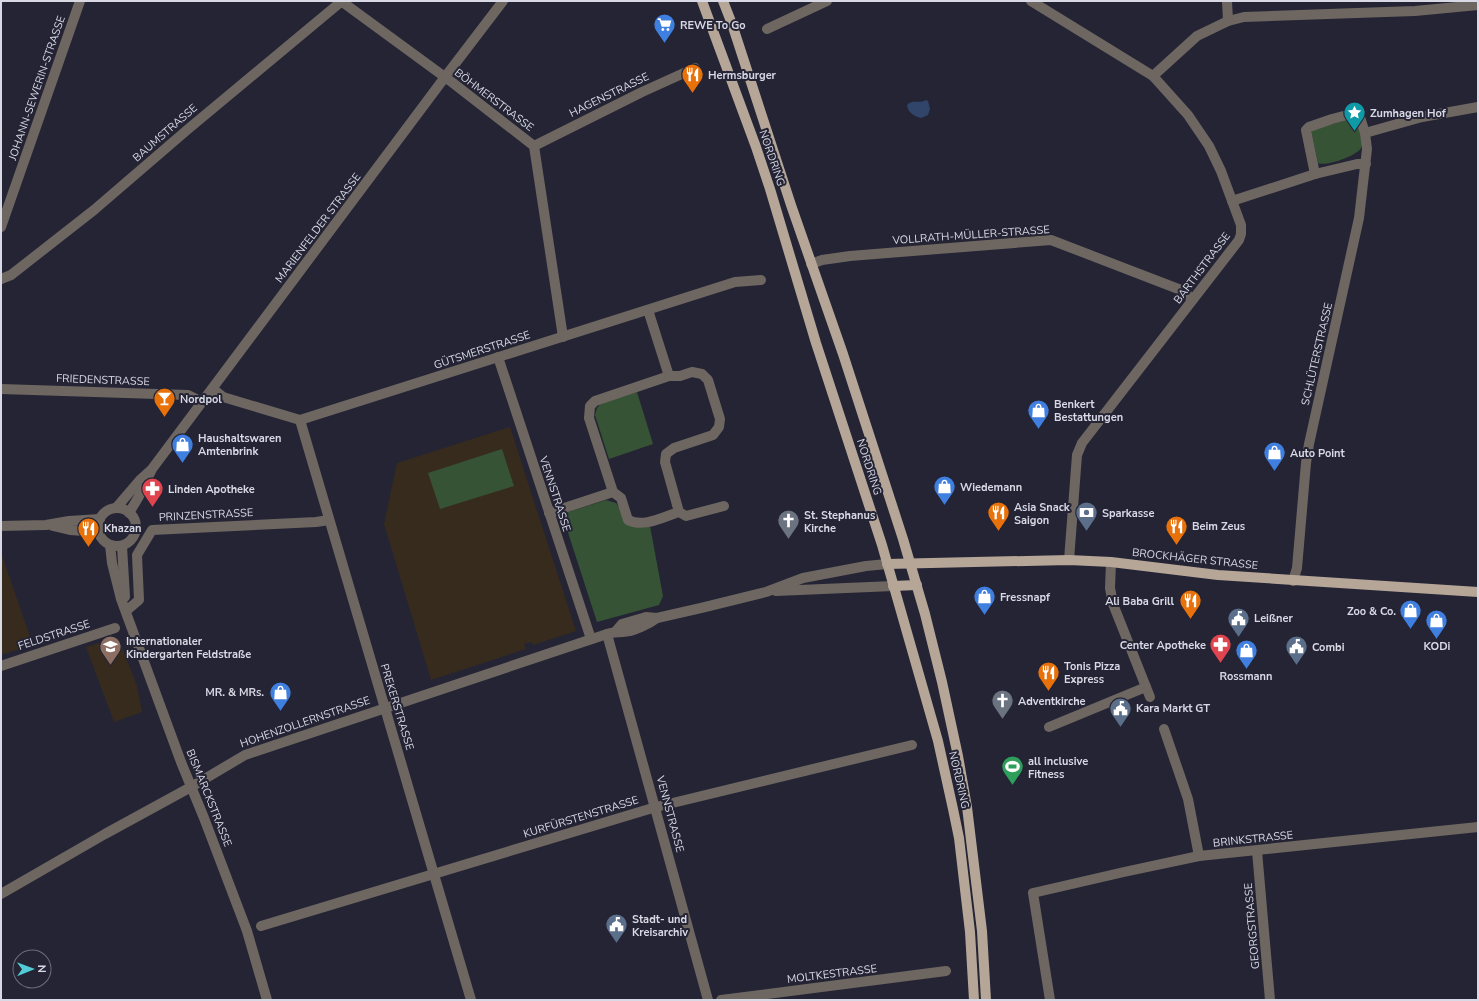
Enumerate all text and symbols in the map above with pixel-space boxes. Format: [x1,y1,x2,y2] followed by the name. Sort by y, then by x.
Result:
[652,12,678,45] supermarket icon: REWE To Go
[5,14,69,163] street label: JOHANN-SEWERIN-STRASSE
[680,18,746,33] place label: REWE To Go
[680,62,706,95] restaurant icon: Hermsburger
[451,65,537,135] street label: BÖHMERSTRASSE
[708,68,777,83] place label: Hermsburger
[567,69,651,121] street label: HAGENSTRASSE
[1341,100,1367,133] place icon: Zumhagen Hof
[129,101,201,165] street label: BAUMSTRASSE
[1370,106,1447,121] place label: Zumhagen Hof
[755,128,789,188] street label: NORDRING
[272,170,364,286] street label: MARIENFELDER STRASSE
[891,222,1050,248] street label: VOLLRATH-MÜLLER-STRASSE
[1170,229,1234,307] street label: BARTHSTRASSE
[1298,301,1336,407] street label: SCHLÜTERSTRASSE
[432,327,532,373] street label: GÜTSMERSTRASSE
[56,371,150,389] street label: FRIEDENSTRASSE
[152,386,178,419] bar icon: Nordpol
[180,392,222,407] place label: Nordpol
[1025,397,1051,430] shop icon: Benkert Bestattungen
[1054,397,1123,425] place label: Benkert Bestattungen
[169,431,195,464] shop icon: Haushaltswaren Amtenbrink
[198,431,281,459] place label: Haushaltswaren Amtenbrink
[853,437,885,497] street label: NORDRING
[1261,440,1287,473] shop icon: Auto Point
[1290,446,1346,461] place label: Auto Point
[535,453,574,534] street label: VENNSTRASSE
[931,474,957,507] shop icon: Wiedemann
[140,476,166,509] pharmacy icon: Linden Apotheke
[960,480,1022,495] place label: Wiedemann
[168,482,255,497] place label: Linden Apotheke
[986,500,1012,533] restaurant icon: Asia Snack Saigon
[1014,500,1071,528] place label: Asia Snack Saigon
[1074,500,1100,533] bank icon: Sparkasse
[158,505,254,525] street label: PRINZENSTRASSE
[1102,506,1154,521] place label: Sparkasse
[776,508,802,541] church icon: St. Stephanus Kirche
[804,508,875,536] place label: St. Stephanus Kirche
[1163,513,1189,546] restaurant icon: Beim Zeus
[76,515,102,548] restaurant icon: Khazan
[1192,519,1245,534] place label: Beim Zeus
[104,521,141,536] place label: Khazan
[1131,545,1259,573] street label: BROCKHÄGER STRASSE
[971,584,997,617] shop icon: Fressnapf
[1177,588,1203,621] restaurant icon: Ali Baba Grill
[1000,590,1051,605] place label: Fressnapf
[1105,594,1174,609] place label: Ali Baba Grill
[1398,598,1424,631] shop icon: Zoo & Co.
[1347,604,1396,619] place label: Zoo & Co.
[1226,605,1252,638] public building icon: Leißner
[1424,607,1450,640] shop icon: KODi
[1254,611,1293,626] place label: Leißner
[16,616,92,654] street label: FELDSTRASSE
[1208,632,1234,665] pharmacy icon: Center Apotheke
[98,634,124,667] school or university icon: Internationaler Kindergarten Feldstraße
[126,634,251,662] place label: Internationaler Kindergarten Feldstraße
[1283,634,1309,667] public building icon: Combi
[1233,637,1259,670] shop icon: Rossmann
[1120,638,1206,653] place label: Center Apotheke
[1424,639,1451,654] place label: KODi
[1312,640,1345,655] place label: Combi
[1035,659,1061,692] restaurant icon: Tonis Pizza Express
[1064,659,1120,687] place label: Tonis Pizza Express
[377,662,417,752] street label: PREKERSTRASSE
[1219,669,1273,684] place label: Rossmann
[267,679,293,712] shop icon: MR. & MRs.
[205,685,264,700] place label: MR. & MRs.
[990,688,1016,721] church icon: Adventkirche
[238,693,372,751] street label: HOHENZOLLERNSTRASSE
[1018,694,1086,709] place label: Adventkirche
[1108,695,1134,728] public building icon: Kara Markt GT
[1136,701,1210,716] place label: Kara Markt GT
[183,747,235,849] street label: BISMARCKSTRASSE
[945,750,973,810] street label: NORDRING
[999,754,1025,787] sports icon: all inclusive Fitness
[1028,754,1088,782] place label: all inclusive Fitness
[652,773,687,854] street label: VENNSTRASSE
[522,792,640,842] street label: KURFÜRSTENSTRASSE
[1212,827,1294,851] street label: BRINKSTRASSE
[1241,882,1263,970] street label: GEORGSTRASSE
[603,912,629,945] public building icon: Stadt- und Kreisarchiv
[632,912,688,940] place label: Stadt- und Kreisarchiv
[12,949,52,989] north arrow
[786,961,878,987] street label: MOLTKESTRASSE
[34,965,49,973] text: N

